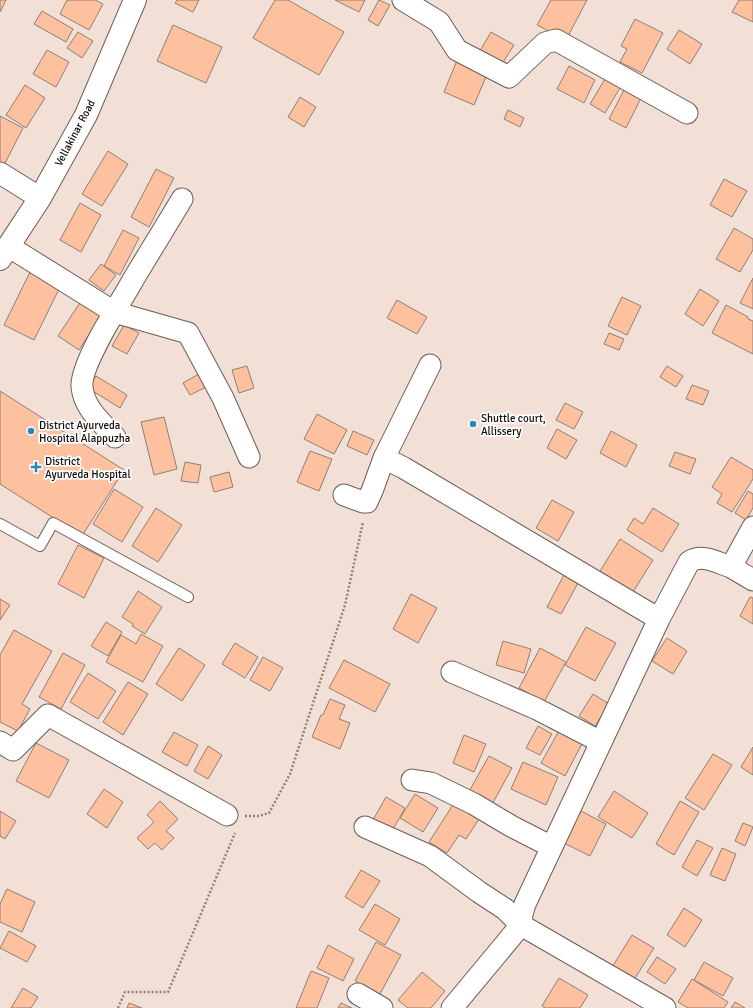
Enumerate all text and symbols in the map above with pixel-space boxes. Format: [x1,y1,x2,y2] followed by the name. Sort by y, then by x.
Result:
[52,97,98,168] street label: Vellakinar Road
[481,412,546,438] place label: Shuttle court, Allissery
[39,419,131,445] place label: District Ayurveda Hospital Alappuzha
[468,419,478,429] marker: Shuttle court, Allissery
[26,426,36,436] marker: District Ayurveda Hospital Alappuzha
[45,455,131,481] place label: District Ayurveda Hospital
[30,461,42,473] marker: District Ayurveda Hospital

